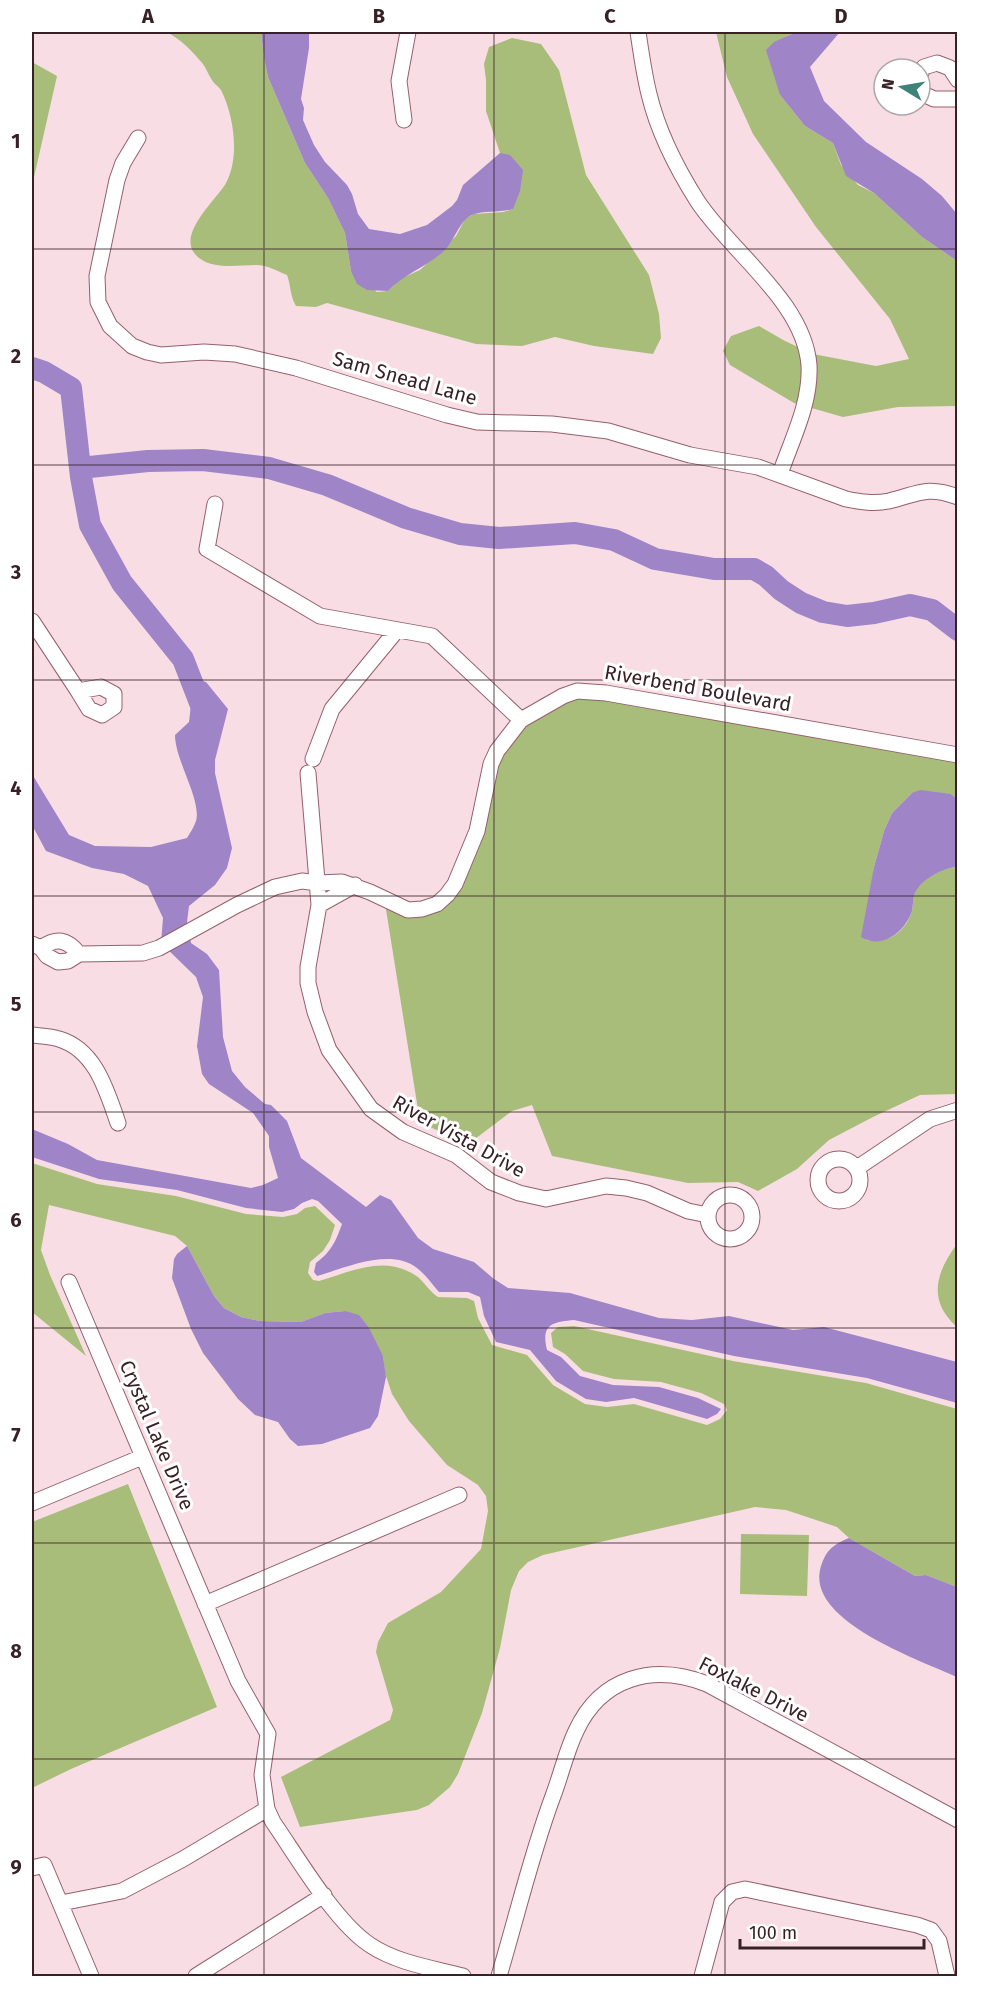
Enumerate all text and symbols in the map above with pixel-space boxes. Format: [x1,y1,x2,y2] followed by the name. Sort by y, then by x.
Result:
[141,4,155,28] text: A
[373,4,385,28] text: B
[604,4,616,28] text: C
[834,4,848,28] text: D
[872,57,932,117] north arrow
[877,77,898,91] text: N
[11,129,21,153] text: 1
[11,344,21,368] text: 2
[330,346,480,410] street label: Sam Snead Lane
[10,560,21,584] text: 3
[603,660,793,716] street label: Riverbend Boulevard
[10,776,22,800] text: 4
[11,992,22,1016] text: 5
[389,1090,529,1182] street label: River Vista Drive
[10,1208,22,1232] text: 6
[115,1356,199,1514] street label: Crystal Lake Drive
[11,1423,21,1447] text: 7
[10,1639,22,1663] text: 8
[695,1651,813,1727] street label: Foxlake Drive
[10,1855,22,1879] text: 9
[740,1912,924,1950] scale bar
[749,1922,797,1944] text: 100 m

